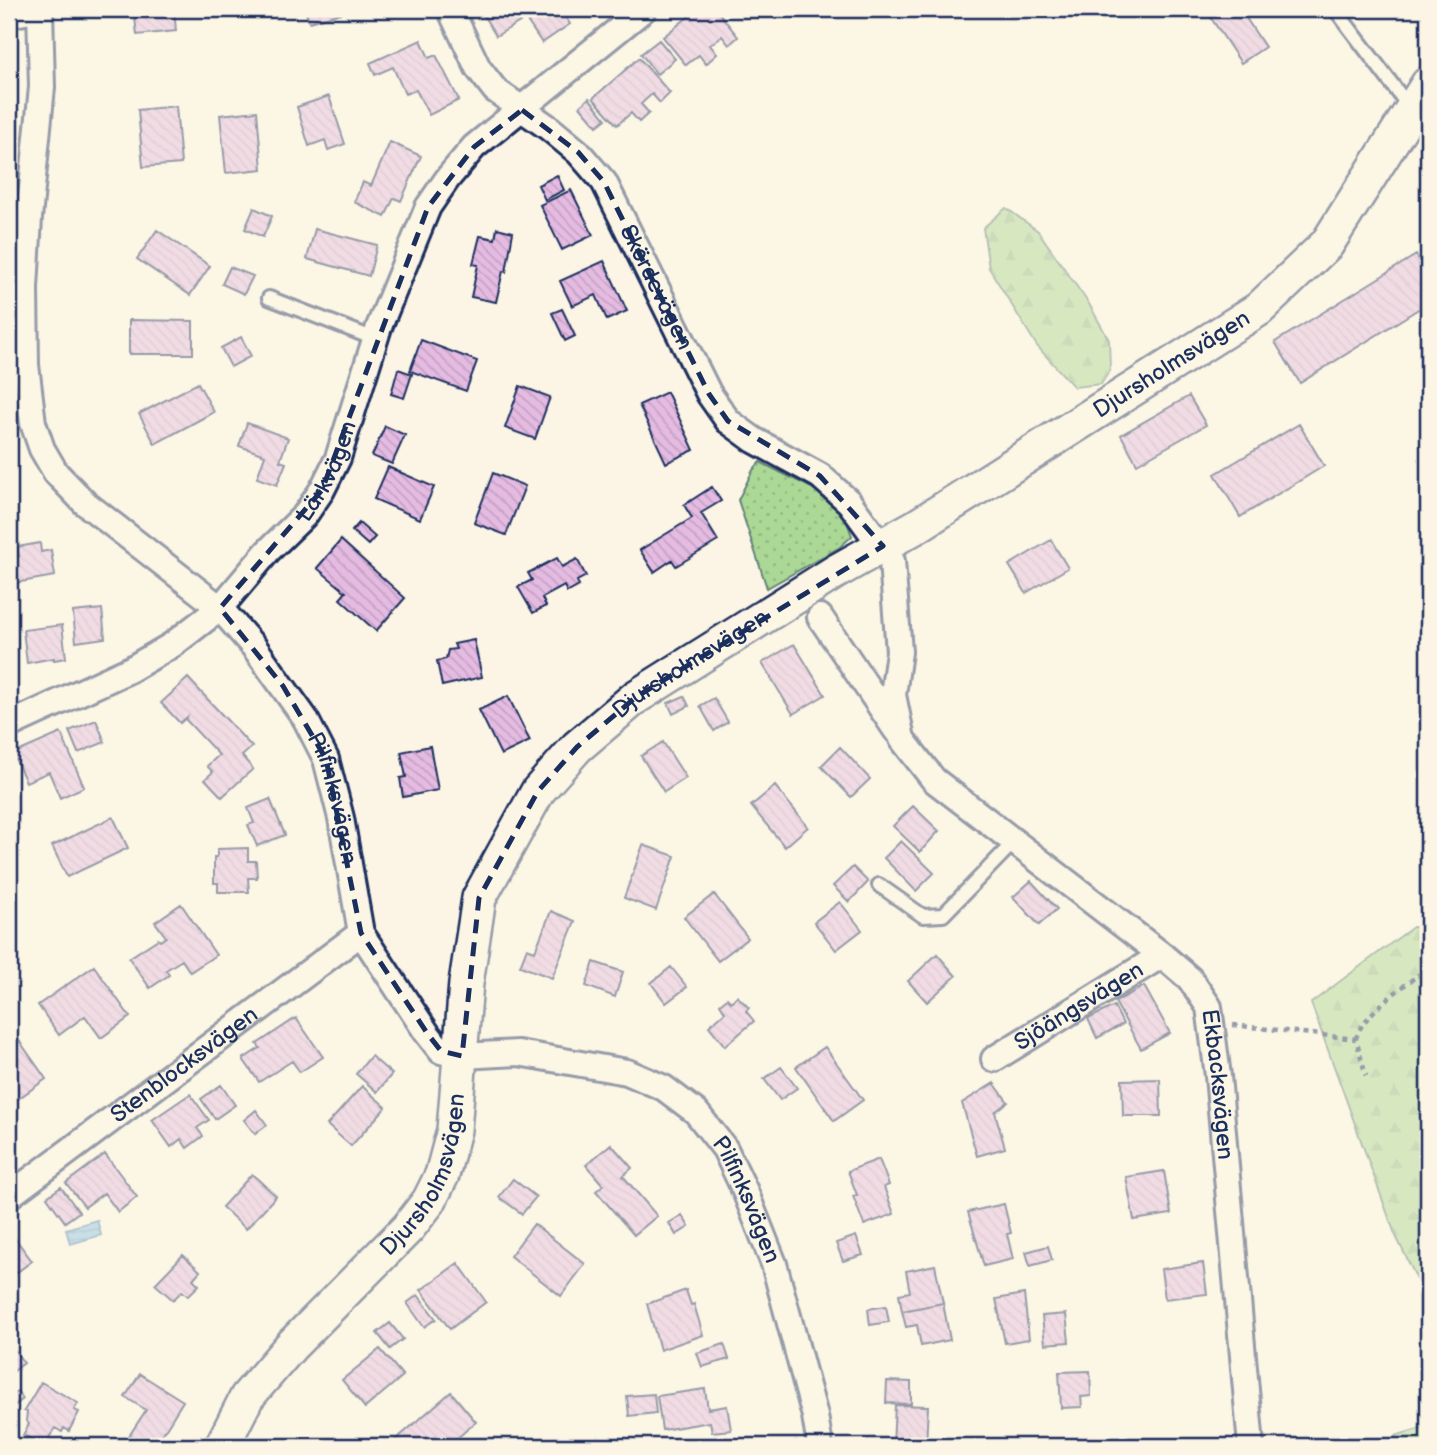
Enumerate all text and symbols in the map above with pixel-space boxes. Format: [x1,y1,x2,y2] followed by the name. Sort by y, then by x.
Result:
[613,220,699,355] street label: Skördevägen
[1088,304,1255,424] street label: Djursholmsvägen
[291,418,363,527] street label: Lärkvägen
[607,603,774,725] street label: Djursholmsvägen
[301,728,363,867] street label: Pilfinksvägen
[1009,956,1149,1057] street label: Sjöängsvägen
[105,1001,264,1129] street label: Stenblocksvägen
[1195,1007,1239,1161] street label: Ekbacksvägen
[374,1092,471,1262] street label: Djursholmsvägen
[706,1130,786,1267] street label: Pilfinksvägen

